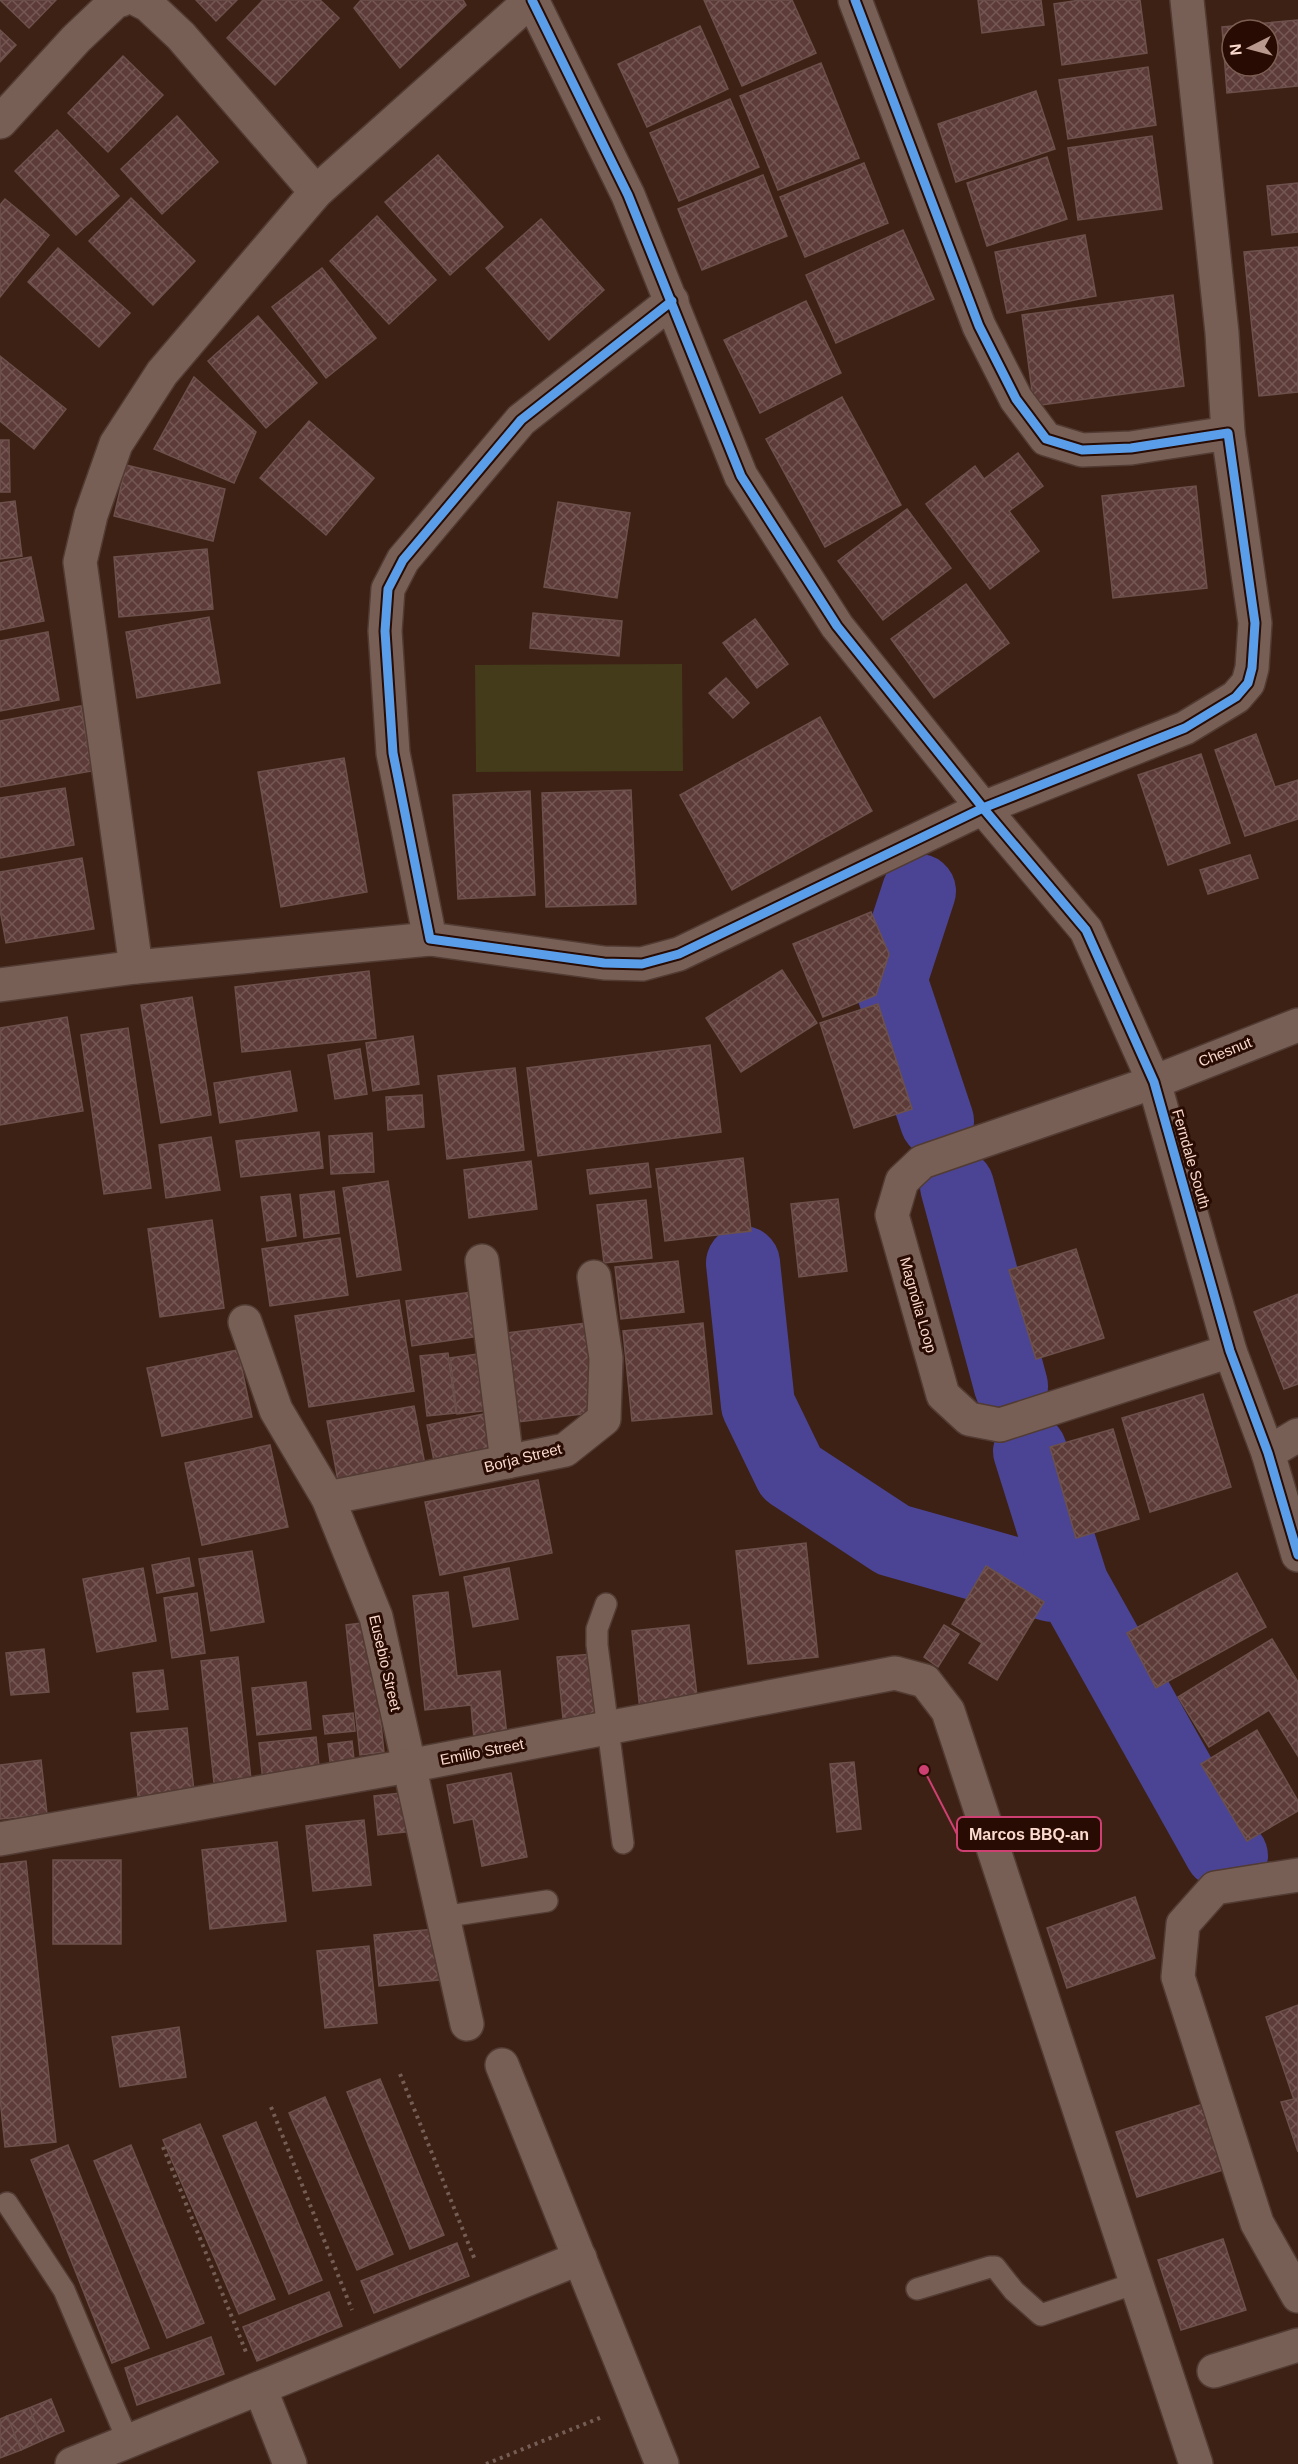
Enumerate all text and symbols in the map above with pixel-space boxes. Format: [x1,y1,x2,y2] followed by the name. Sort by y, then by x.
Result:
[1220,18,1280,78] north arrow
[1227,43,1245,56] text: N
[1196,1033,1255,1070] street label: Chesnut
[1169,1107,1214,1211] street label: Ferndale South
[897,1255,940,1355] street label: Magnolia Loop
[482,1439,564,1475] street label: Borja Street
[366,1613,405,1714] street label: Eusebio Street
[439,1735,526,1768] street label: Emilio Street
[957,1817,1101,1851] callout: Marcos BBQ-an
[969,1826,1089,1843] text: Marcos BBQ-an

